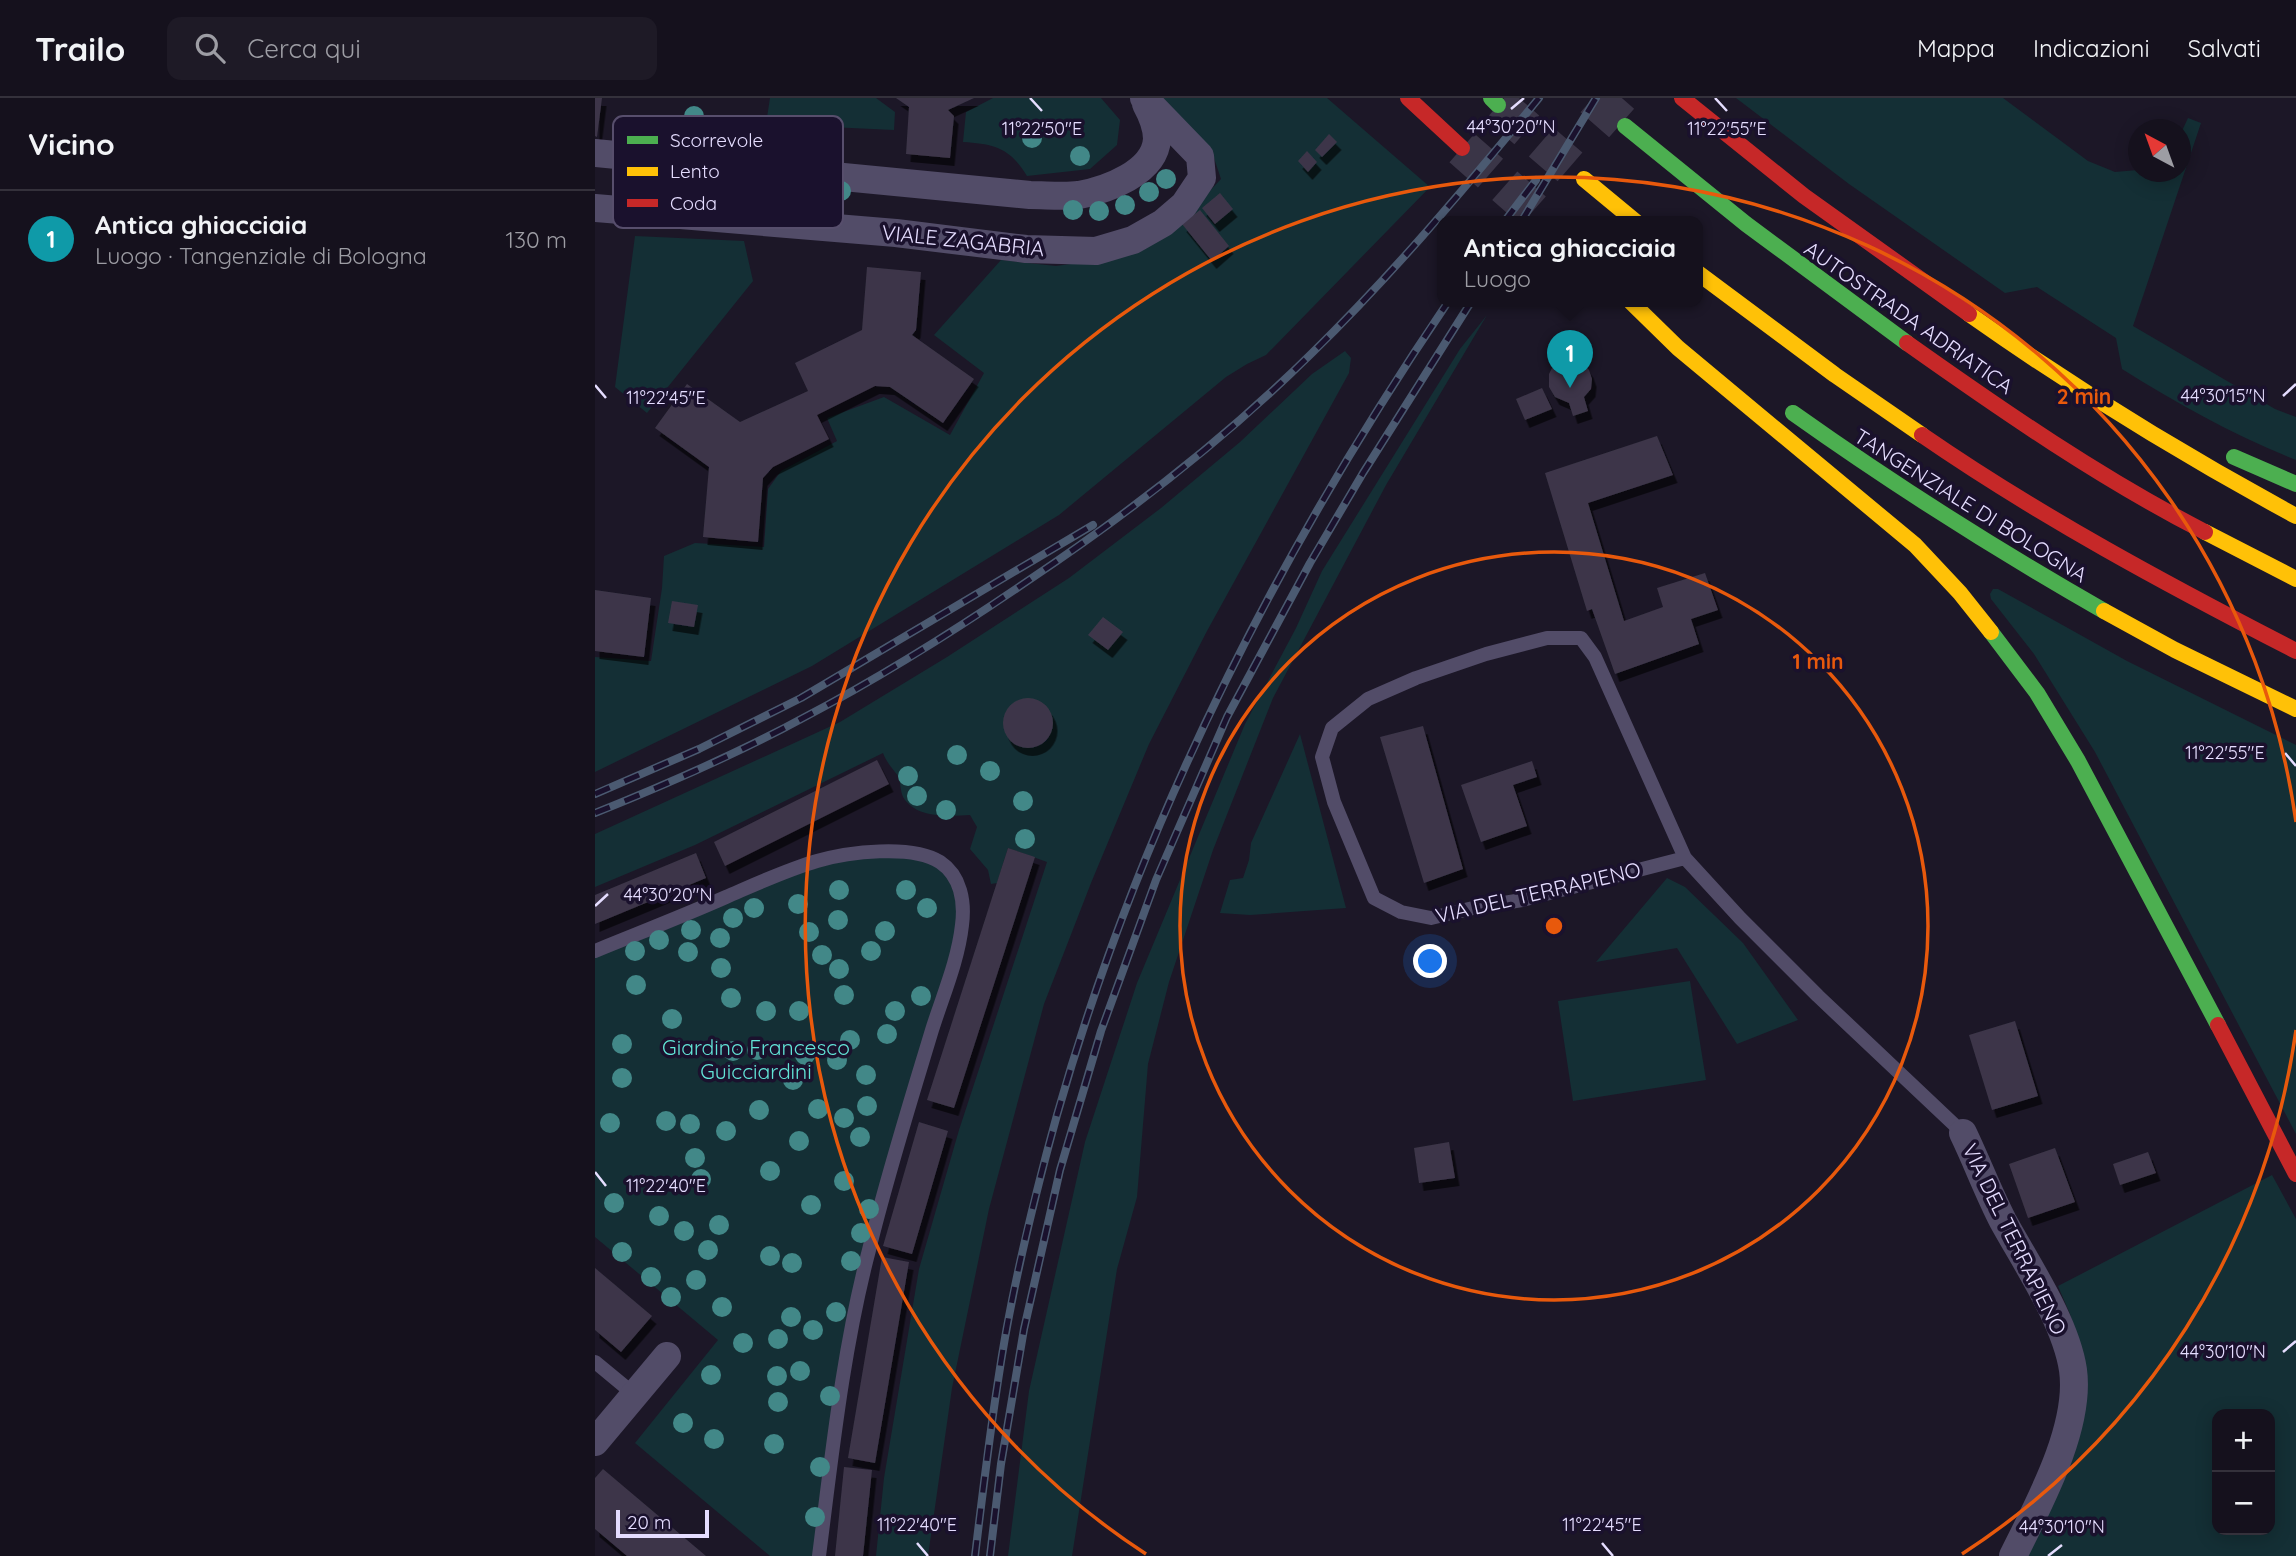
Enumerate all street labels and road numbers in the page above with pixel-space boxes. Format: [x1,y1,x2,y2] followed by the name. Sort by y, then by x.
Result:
[880,219,1046,261] street label: VIALE ZAGABRIA
[1800,235,2018,399] street label: AUTOSTRADA ADRIATICA
[1850,422,2092,588] street label: TANGENZIALE DI BOLOGNA
[1433,856,1643,928] street label: VIA DEL TERRAPIENO
[1957,1139,2073,1339] street label: VIA DEL TERRAPIENO

